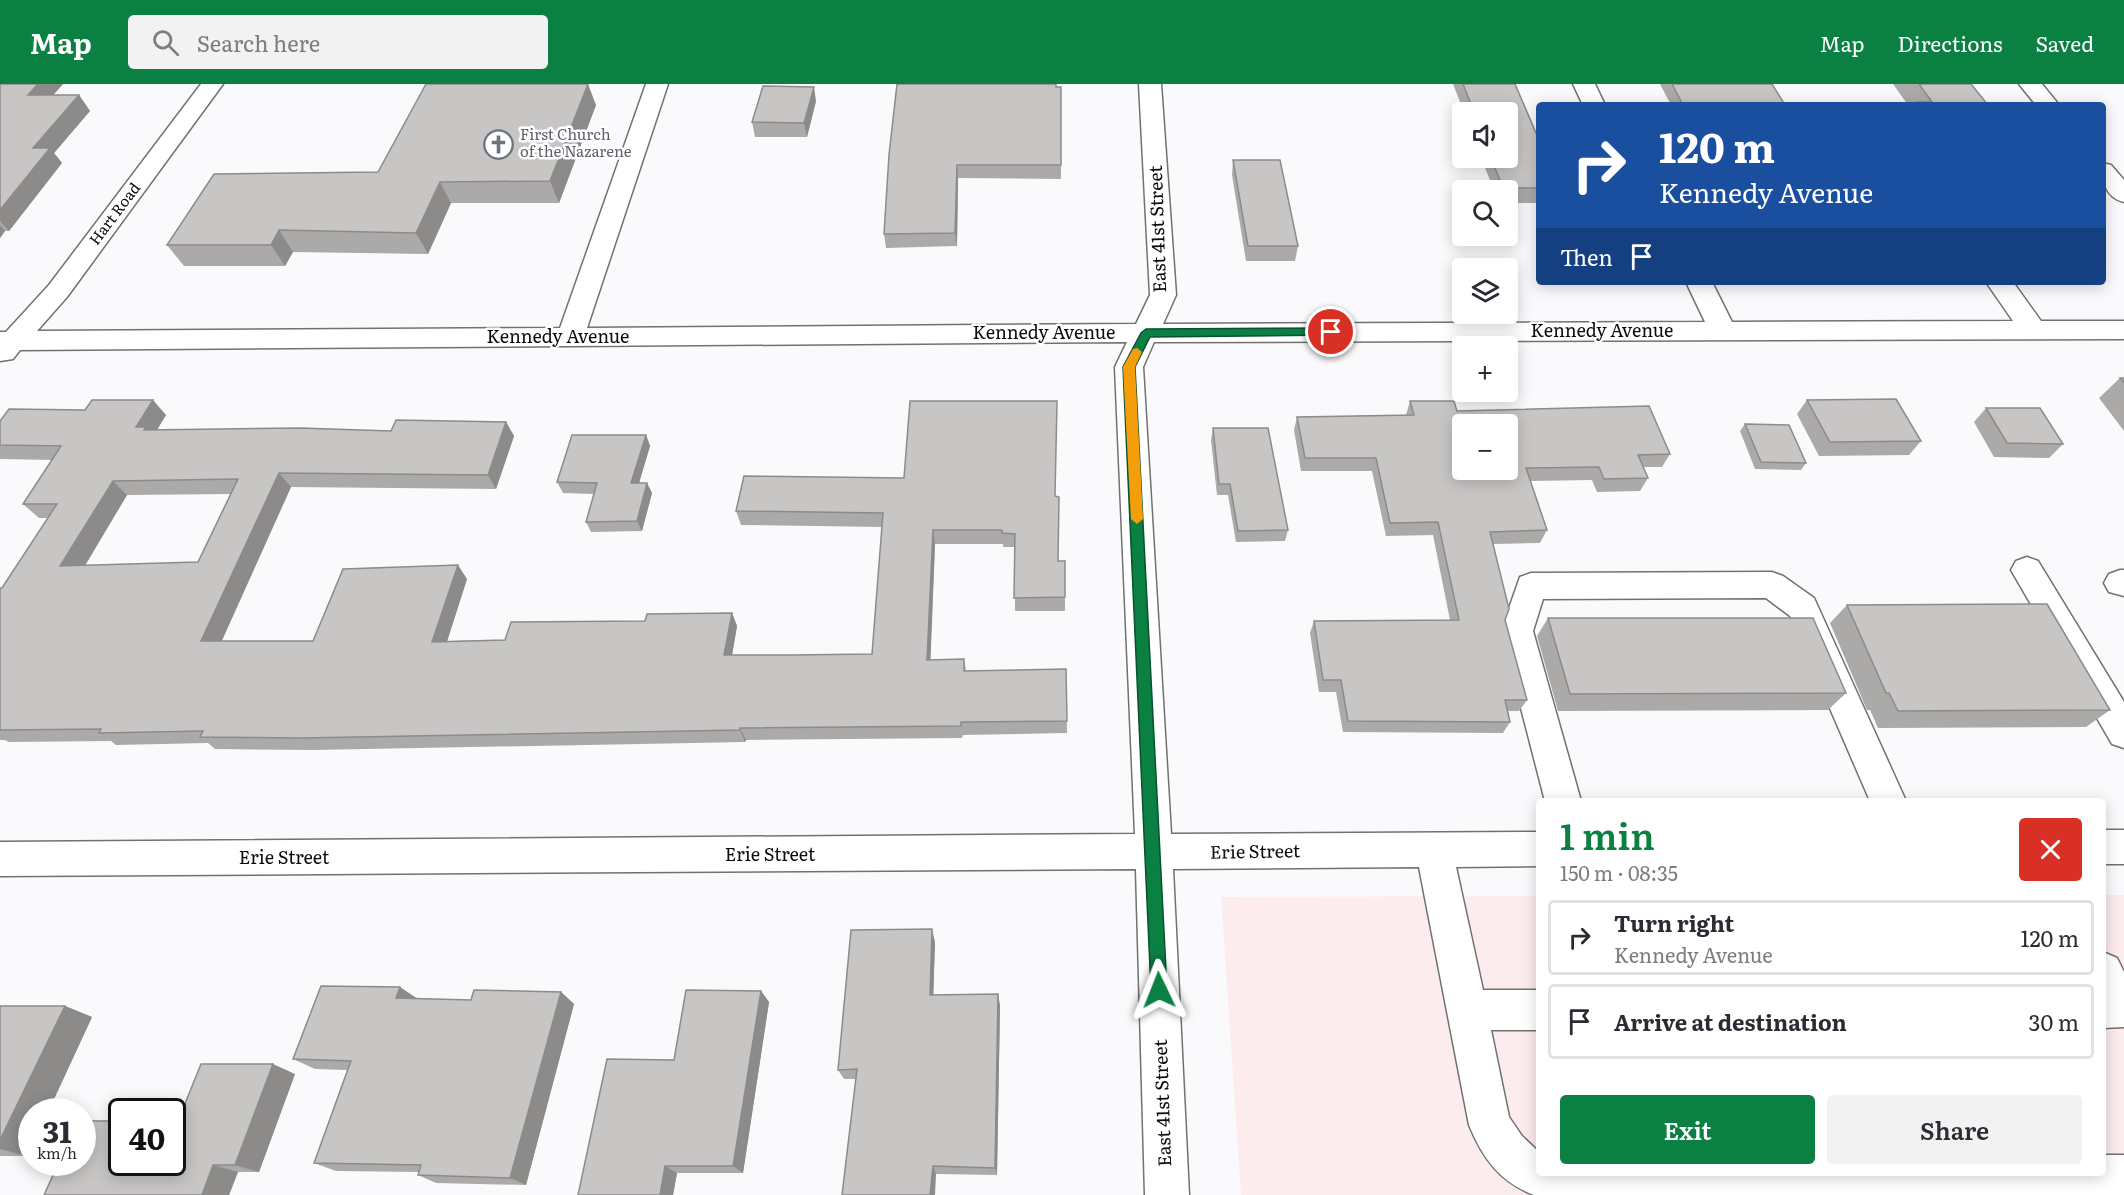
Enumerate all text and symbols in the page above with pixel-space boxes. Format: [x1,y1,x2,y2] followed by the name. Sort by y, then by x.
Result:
[128,15,548,69] search box
[30,21,92,63] text: Map
[149,26,182,59] icon: search
[197,26,320,59] text: Search here
[1820,27,1865,58] text: Map
[1898,27,2003,58] text: Directions
[2036,27,2094,58] text: Saved
[1452,102,1518,480] map controls
[1452,102,1518,168] button: sound
[1659,114,1775,176] text: 120 m
[520,122,632,162] place label: First Church of the Nazarene
[1560,126,1638,204] icon: right
[483,128,515,160] church icon: First Church of the Nazarene
[1141,164,1172,293] street label: East 41st Street
[1659,171,1873,211] text: Kennedy Avenue
[83,177,145,249] street label: Hart Road
[1452,180,1518,246] button: search
[1560,240,1613,273] text: Then
[1625,240,1658,273] icon: arrive
[1452,258,1518,324] button: layers
[1305,306,1356,357] pin
[1314,315,1347,348] icon: arrive
[1531,316,1673,343] street label: Kennedy Avenue
[973,318,1115,345] street label: Kennedy Avenue
[487,322,629,349] street label: Kennedy Avenue
[1452,336,1518,402] button: +
[1452,414,1518,480] button: −
[1560,808,1655,861] text: 1 min
[2019,818,2082,881] button: close
[1210,836,1301,865] street label: Erie Street
[725,840,816,867] street label: Erie Street
[239,843,330,870] street label: Erie Street
[1560,857,1678,887] text: 150 m · 08:35
[1614,906,1734,939] text: Turn right
[1563,921,1596,954] icon: right
[2020,921,2079,954] text: 120 m
[1614,939,1773,969] text: Kennedy Avenue
[1127,958,1191,1022] position arrow
[1563,1005,1596,1038] icon: arrive
[1614,1005,1847,1038] text: Arrive at destination
[2029,1005,2079,1038] text: 30 m
[1146,1038,1177,1167] street label: East 41st Street
[1560,1095,1815,1164] button: Exit
[1827,1095,2082,1164] button: Share
[108,1098,186,1176] speed limit sign: 40
[42,1108,72,1152] text: 31
[37,1141,77,1164] text: km/h

